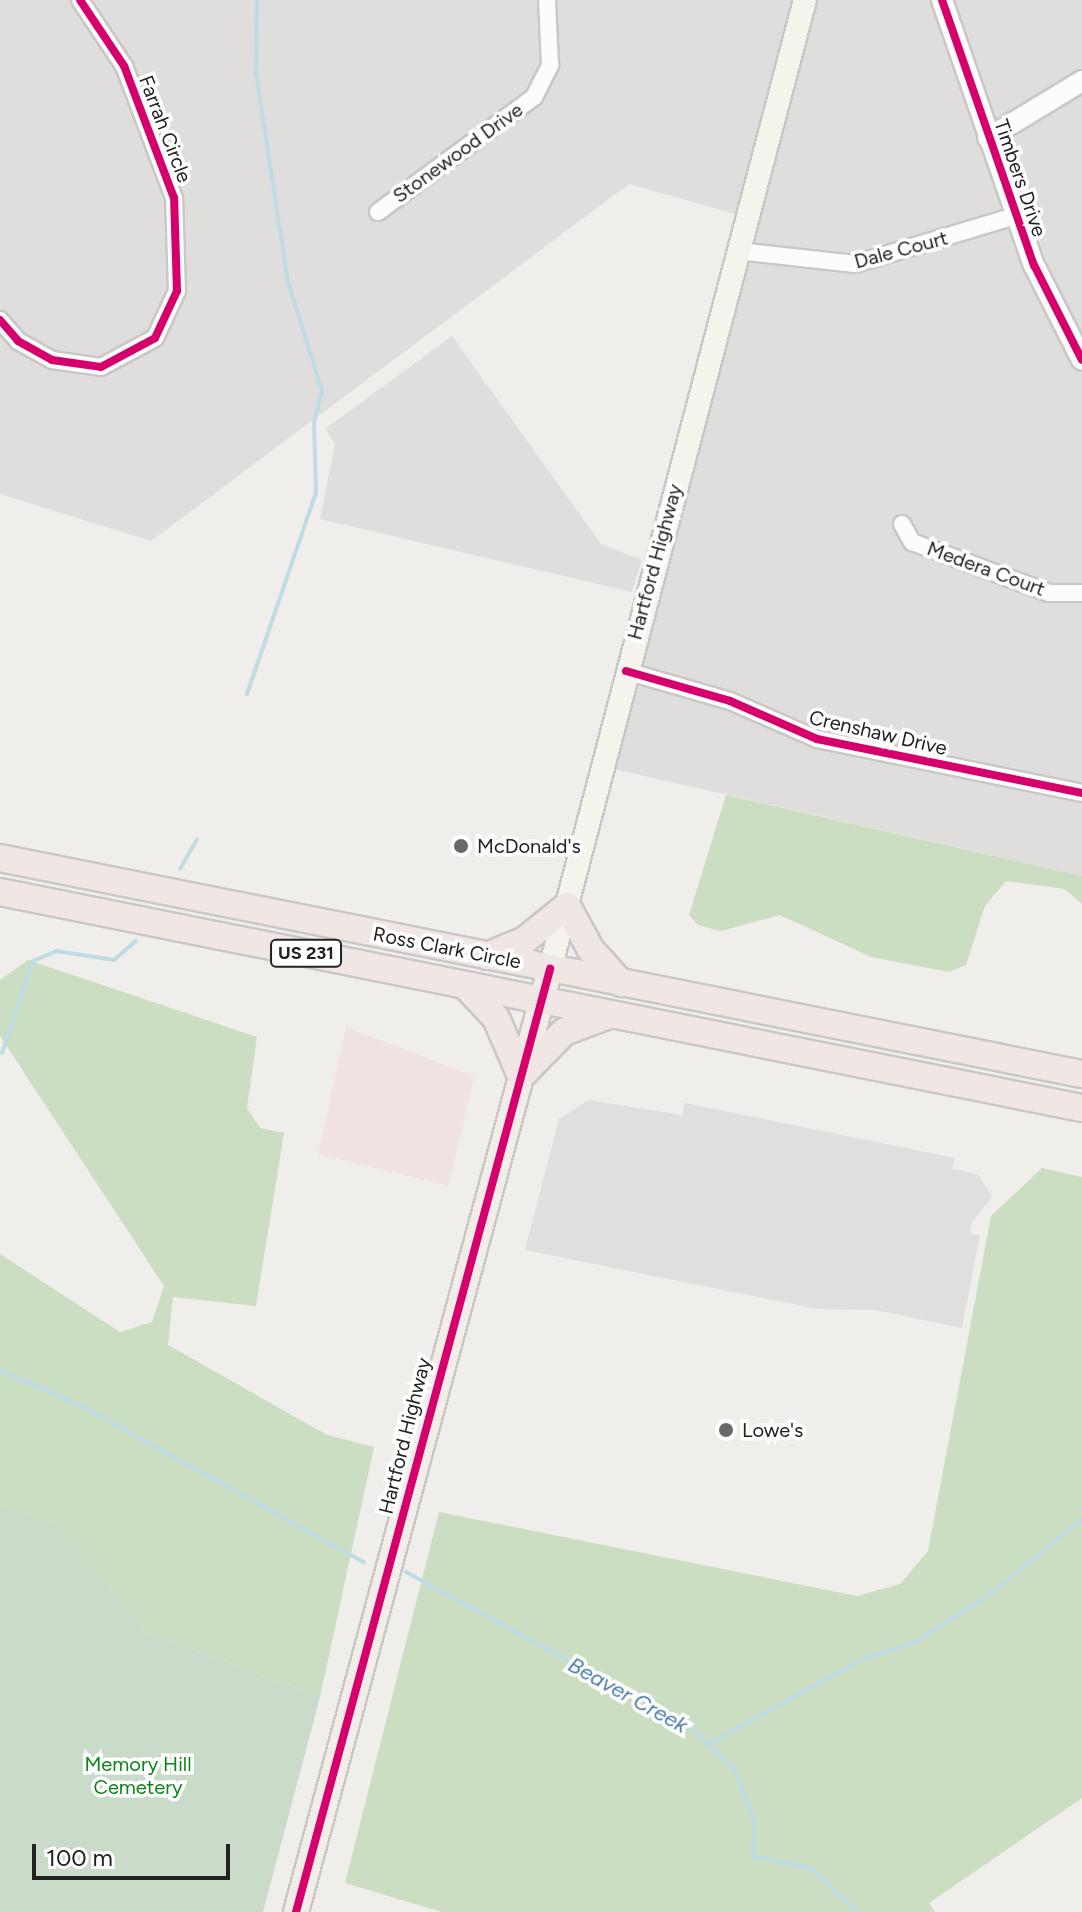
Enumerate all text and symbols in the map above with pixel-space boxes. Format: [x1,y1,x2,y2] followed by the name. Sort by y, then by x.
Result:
[134,72,196,186] street label: Farrah Circle
[388,98,528,208] street label: Stonewood Drive
[989,116,1051,240] street label: Timbers Drive
[852,226,950,274] street label: Dale Court
[623,481,687,643] street label: Hartford Highway
[924,537,1048,601] street label: Medera Court
[807,705,949,761] street label: Crenshaw Drive
[477,834,581,858] place label: McDonald's
[452,837,470,855] marker: McDonald's
[371,922,523,974] street label: Ross Clark Circle
[270,939,342,967] road number: US 231
[374,1355,436,1517] street label: Hartford Highway
[742,1418,803,1442] place label: Lowe's
[717,1421,735,1439] marker: Lowe's
[564,1651,692,1739] water label: Beaver Creek
[84,1752,192,1799] park label: Memory Hill Cemetery
[36,1828,234,1878] scale bar
[46,1843,113,1872] text: 100 m

